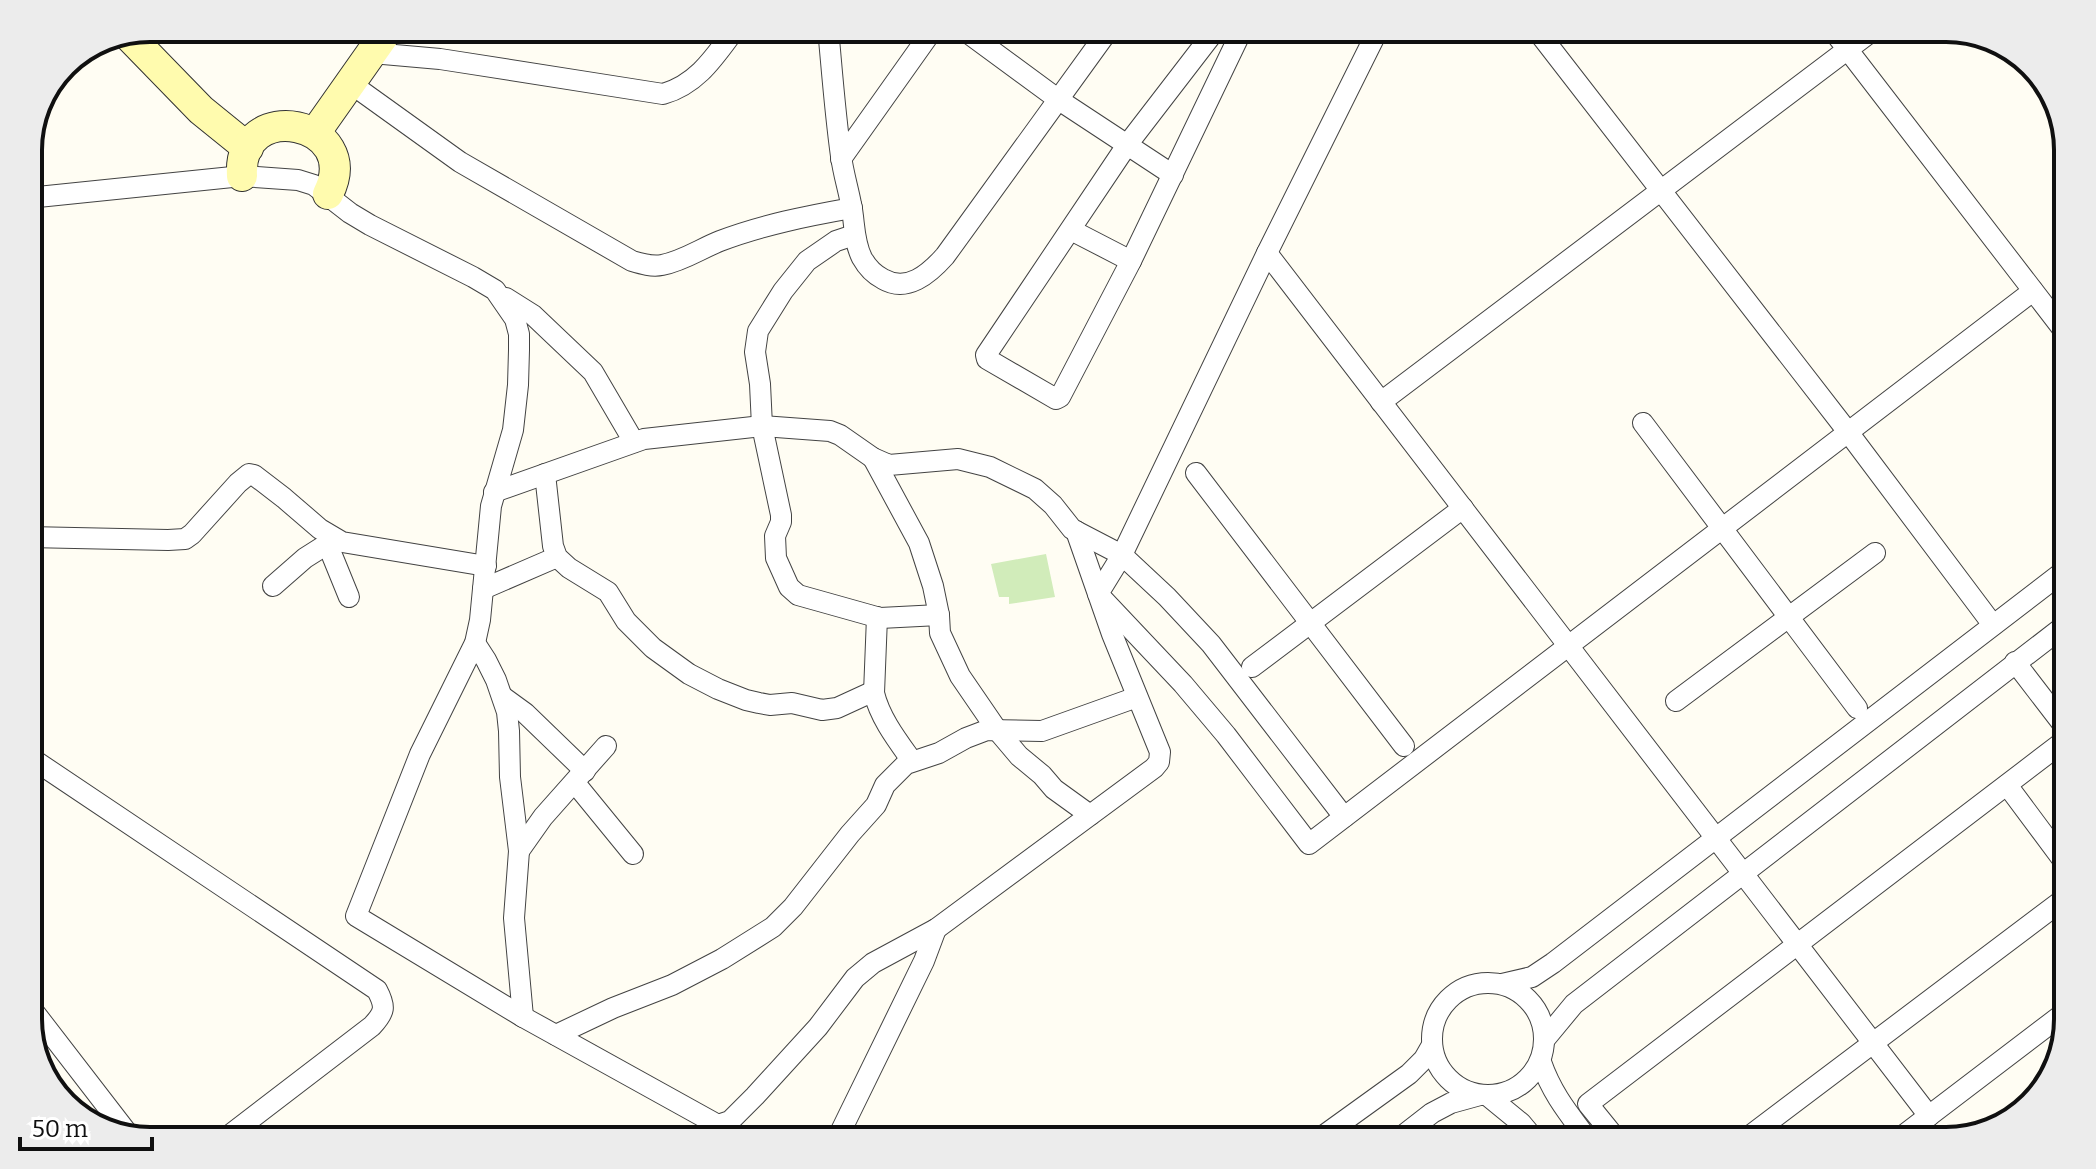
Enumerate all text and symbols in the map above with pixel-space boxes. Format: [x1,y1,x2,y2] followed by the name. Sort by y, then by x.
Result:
[20,1101,152,1151] scale bar
[32,1115,88,1143] text: 50 m

